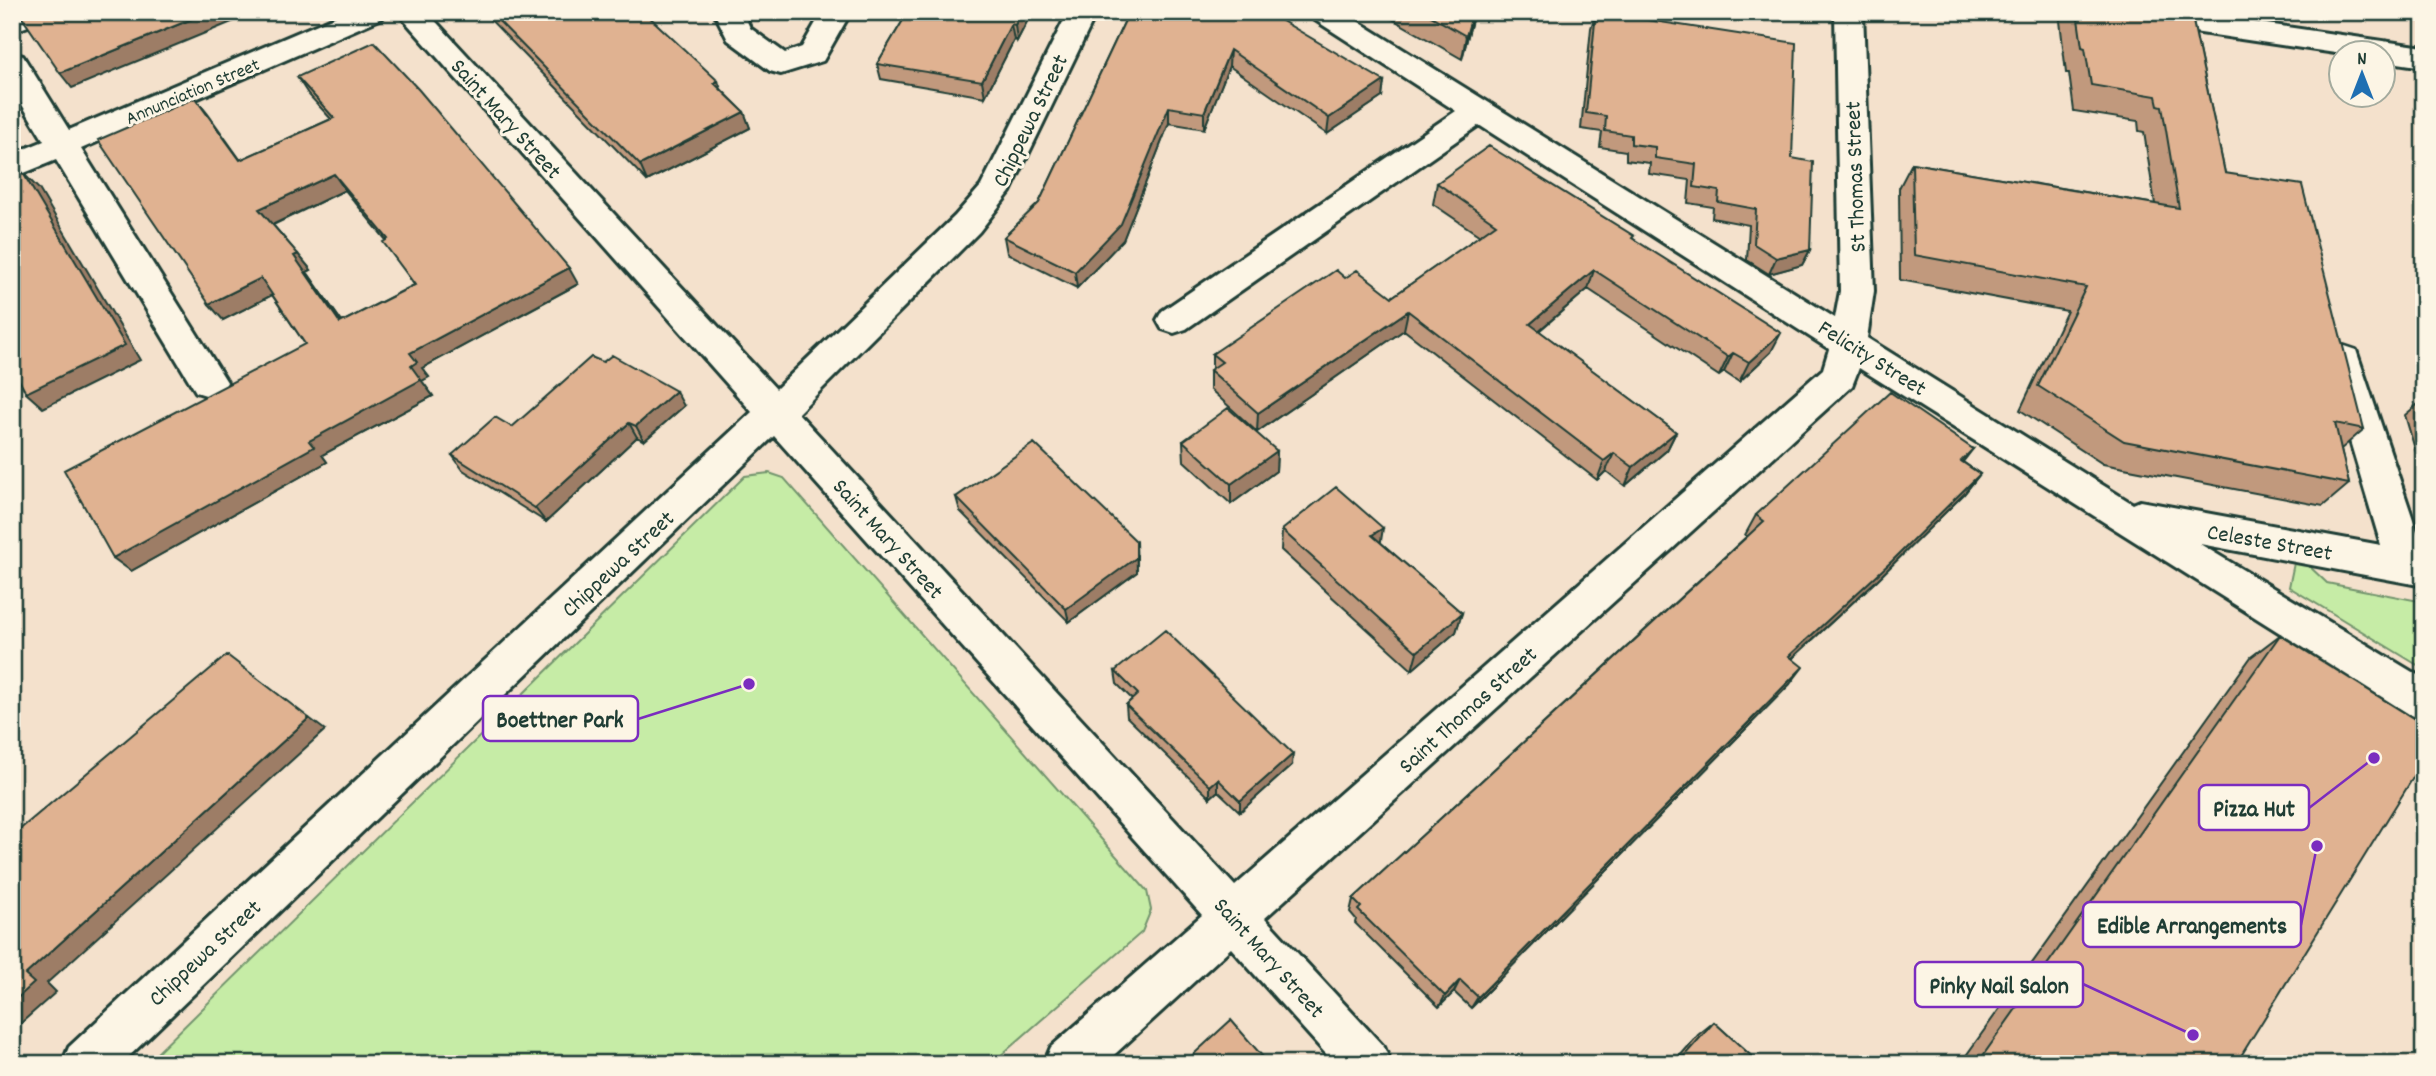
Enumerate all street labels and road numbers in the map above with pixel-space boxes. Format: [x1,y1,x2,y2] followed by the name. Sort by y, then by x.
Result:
[986,50,1079,194] street label: Chippewa Street
[122,53,265,134] street label: Annunciation Street
[441,53,568,188] street label: Saint Mary Street
[1838,101,1877,253] street label: St Thomas Street
[1810,314,1932,406] street label: Felicity Street
[823,473,950,608] street label: Saint Mary Street
[555,504,683,627] street label: Chippewa Street
[2204,517,2335,572] street label: Celeste Street
[1393,640,1546,783] street label: Saint Thomas Street
[1204,892,1331,1027] street label: Saint Mary Street
[142,893,270,1016] street label: Chippewa Street

